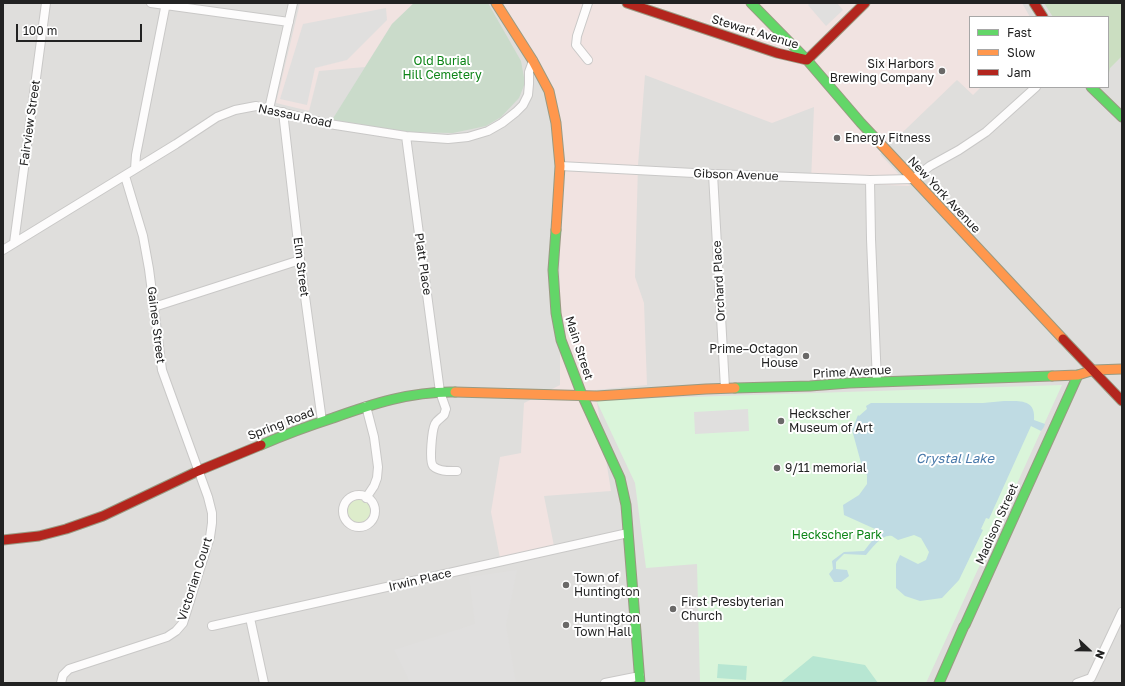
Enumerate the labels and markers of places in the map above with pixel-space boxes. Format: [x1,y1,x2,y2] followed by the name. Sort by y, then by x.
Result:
[830,57,934,85] place label: Six Harbors Brewing Company
[937,66,947,76] marker: Six Harbors Brewing Company
[845,131,931,145] place label: Energy Fitness
[832,133,842,143] marker: Energy Fitness
[709,342,798,370] place label: Prime–Octagon House
[801,351,811,361] marker: Prime–Octagon House
[789,407,873,435] place label: Heckscher Museum of Art
[776,416,786,426] marker: Heckscher Museum of Art
[785,461,867,475] place label: 9/11 memorial
[772,463,782,473] marker: 9/11 memorial
[574,571,640,599] place label: Town of Huntington
[561,580,571,590] marker: Town of Huntington
[681,595,784,623] place label: First Presbyterian Church
[668,604,678,614] marker: First Presbyterian Church
[574,611,640,639] place label: Huntington Town Hall
[561,620,571,630] marker: Huntington Town Hall

